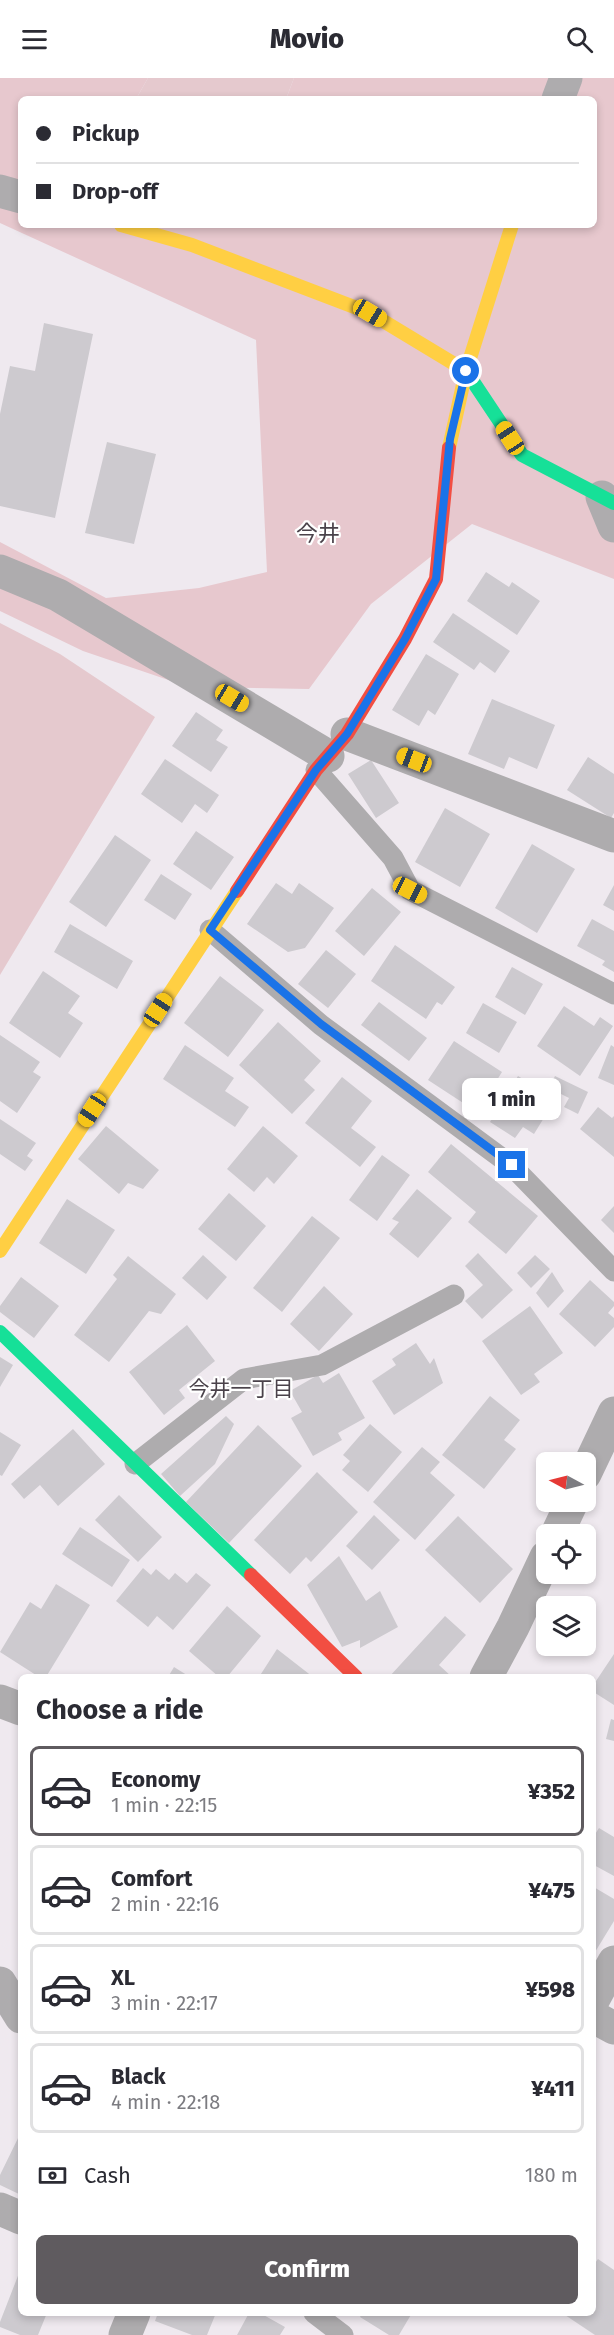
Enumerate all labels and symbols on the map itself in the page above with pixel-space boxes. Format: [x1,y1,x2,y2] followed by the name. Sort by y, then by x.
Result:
[350,296,390,330] car
[452,357,479,384] route start
[493,418,527,458] car
[296,520,340,547] district label: 今井
[212,681,252,715] car
[394,745,434,775] car
[390,874,430,906] car
[141,990,175,1030] car
[462,1078,562,1120] callout: 1 min
[75,1090,109,1130] car
[498,1151,525,1178] route end
[189,1376,294,1402] district label: 今井一丁目
[536,1452,596,1512] north arrow

